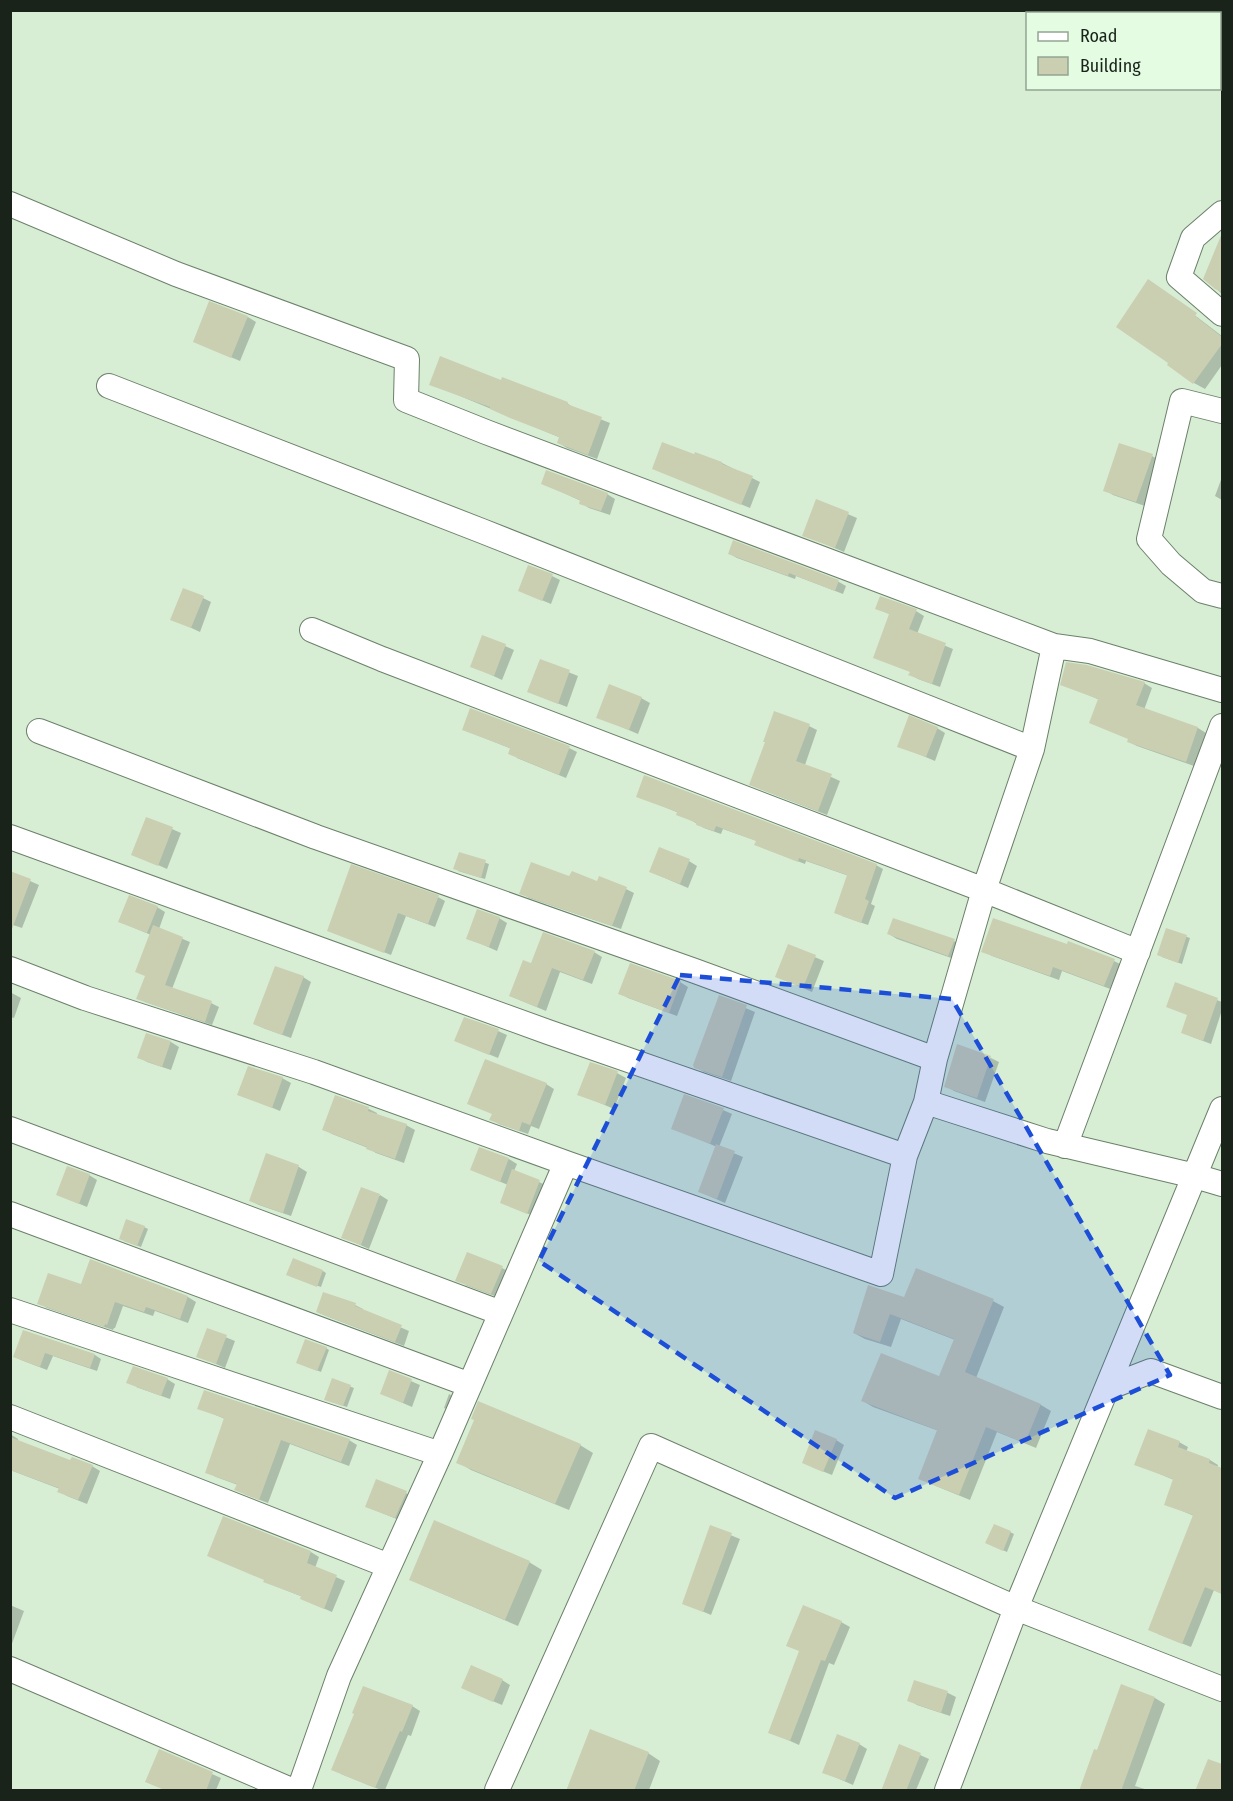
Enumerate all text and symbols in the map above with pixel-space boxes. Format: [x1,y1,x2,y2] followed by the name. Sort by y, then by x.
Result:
[1026,12,1221,90] legend
[1080,25,1117,47] text: Road
[1080,55,1141,77] text: Building

